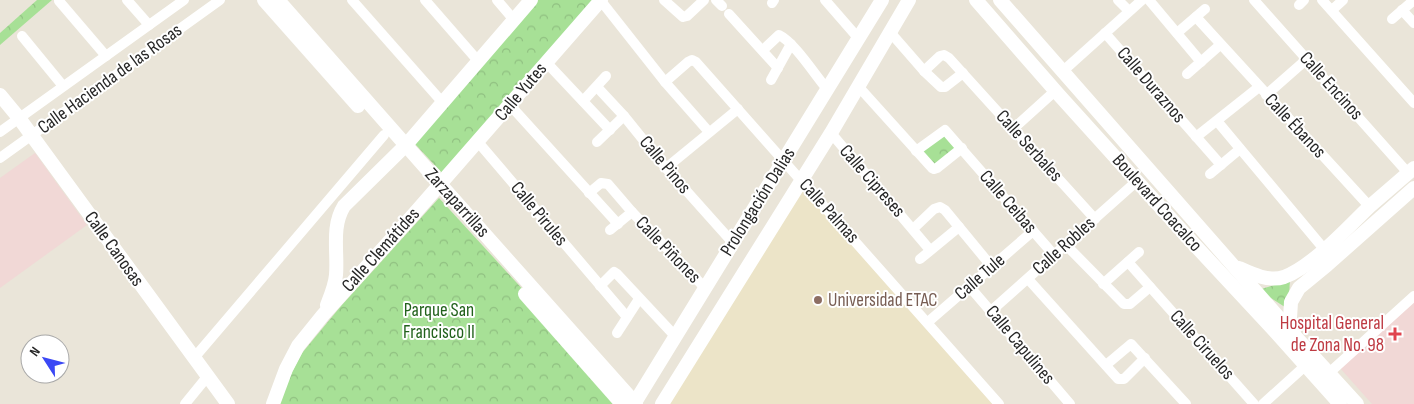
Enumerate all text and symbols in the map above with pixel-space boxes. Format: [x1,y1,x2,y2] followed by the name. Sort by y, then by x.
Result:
[33,19,187,139] street label: Calle Hacienda de las Rosas
[1112,42,1190,128] street label: Calle Duraznos
[1294,47,1368,125] street label: Calle Encinos
[490,58,552,126] street label: Calle Yutes
[1259,89,1331,163] street label: Calle Ébanos
[991,105,1067,187] street label: Calle Serbales
[634,131,696,199] street label: Calle Pinos
[834,140,910,222] street label: Calle Cipreses
[716,143,801,260] street label: Prolongación Dalias
[1107,149,1207,257] street label: Boulevard Coacalco
[420,164,494,243] street label: Zarzaparrillas
[974,166,1042,238] street label: Calle Ceibas
[794,174,864,248] street label: Calle Palmas
[505,177,573,251] street label: Calle Pirules
[337,203,425,297] street label: Calle Clemátides
[79,207,149,291] street label: Calle Canosas
[631,212,706,288] street label: Calle Piñones
[1028,212,1100,280] street label: Calle Robles
[950,249,1010,305] street label: Calle Tule
[828,289,938,312] place label: Universidad ETAC
[812,294,824,306] marker: Universidad ETAC
[403,299,475,344] park label: Parque San Francisco II
[980,301,1060,389] street label: Calle Capulines
[1165,305,1239,385] street label: Calle Ciruelos
[1280,312,1384,357] place label: Hospital General de Zona No. 98
[1388,327,1402,341] marker: Hospital General de Zona No. 98
[20,334,70,384] north arrow
[26,344,44,360] text: N

